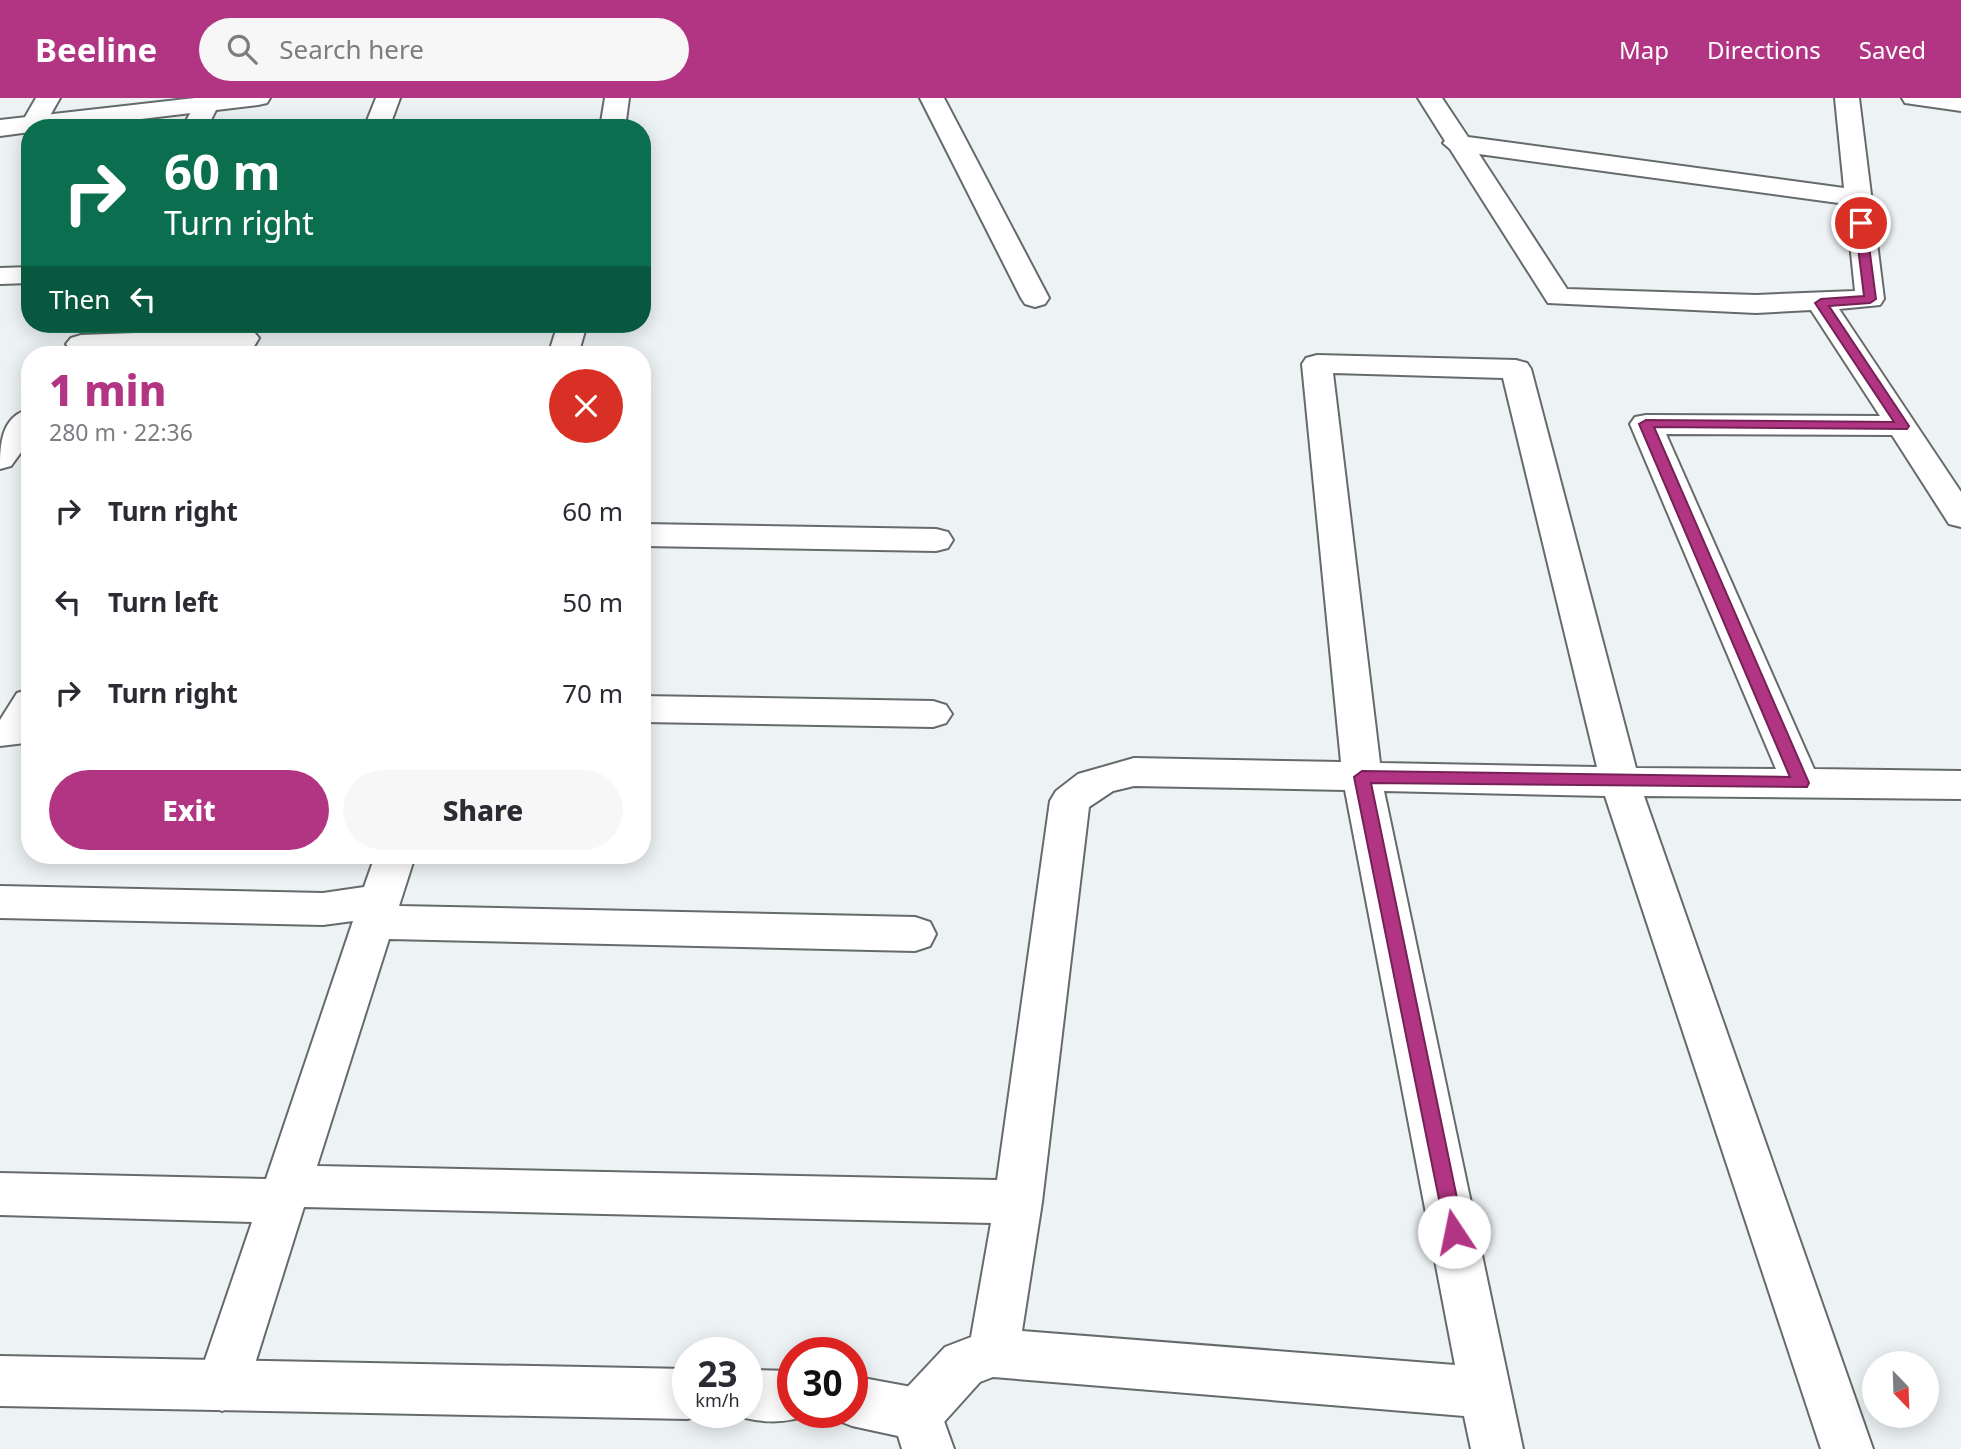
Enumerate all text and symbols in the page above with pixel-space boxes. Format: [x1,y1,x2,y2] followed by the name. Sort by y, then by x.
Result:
[199,18,689,81] search box
[35,27,157,72] text: Beeline
[223,30,261,68] icon: search
[279,31,424,67] text: Search here
[1619,33,1669,66] text: Map
[1707,33,1821,66] text: Directions
[1859,33,1926,66] text: Saved
[164,138,281,204] text: 60 m
[49,147,140,238] icon: right
[1831,193,1891,253] pin
[164,201,314,244] text: Turn right
[1842,204,1880,242] icon: arrive
[124,280,162,318] icon: left
[49,281,110,317] text: Then
[49,361,166,418] text: 1 min
[549,369,623,443] button: close
[49,416,193,448] text: 280 m · 22:36
[49,492,87,530] icon: right
[108,493,238,529] text: Turn right
[562,493,623,529] text: 60 m
[49,583,87,621] icon: left
[108,584,219,620] text: Turn left
[562,584,623,620] text: 50 m
[49,674,87,712] icon: right
[108,675,238,711] text: Turn right
[562,675,623,711] text: 70 m
[49,770,329,850] button: Exit
[343,770,623,850] button: Share
[1417,1195,1491,1269] position arrow
[777,1337,868,1428] speed limit sign: 30
[697,1350,738,1397] text: 23
[1862,1351,1939,1428] north arrow
[1862,1351,1939,1428] map controls
[695,1388,740,1412] text: km/h

